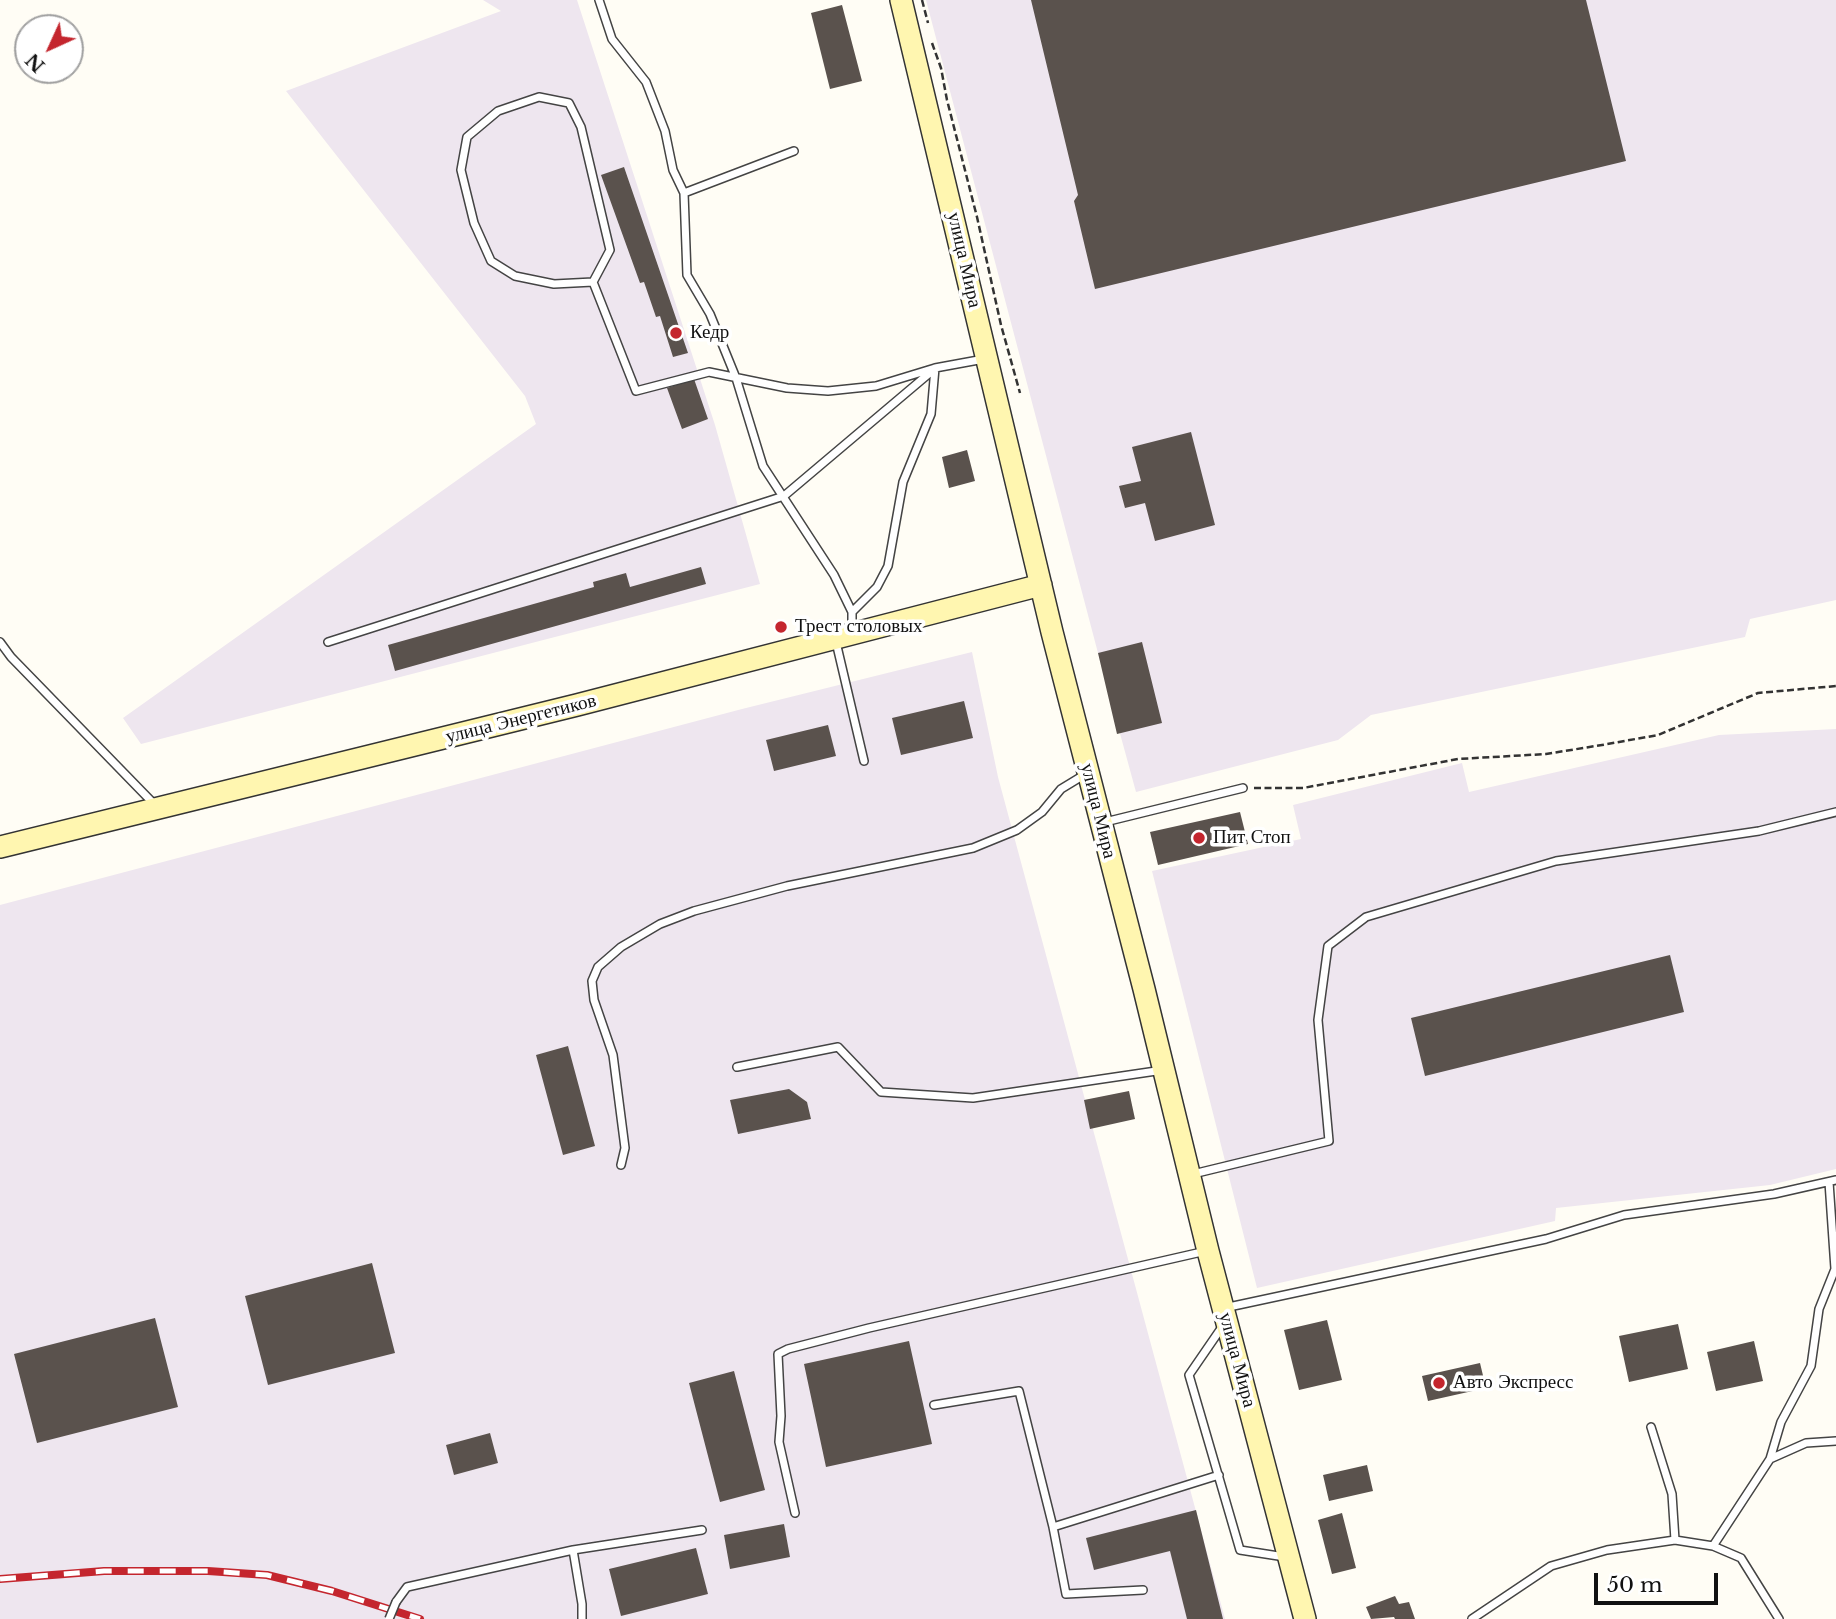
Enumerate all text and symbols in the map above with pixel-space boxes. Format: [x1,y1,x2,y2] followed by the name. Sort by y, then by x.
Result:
[14,14,84,84] north arrow
[21,48,50,77] text: N
[942,210,986,310] street label: улица Мира
[690,322,729,344] place label: Кедр
[668,325,684,341] marker: Кедр
[795,616,922,638] place label: Трест столовых
[773,619,789,635] marker: Трест столовых
[443,689,599,749] street label: улица Энергетиков
[1075,761,1121,861] street label: улица Мира
[1213,827,1291,849] place label: Пит Стоп
[1191,830,1207,846] marker: Пит Стоп
[1213,1310,1261,1410] street label: улица Мира
[1453,1372,1573,1394] place label: Авто Экспресс
[1431,1375,1447,1391] marker: Авто Экспресс
[1598,1560,1722,1604] scale bar
[1607,1572,1662,1598] text: 50 m

